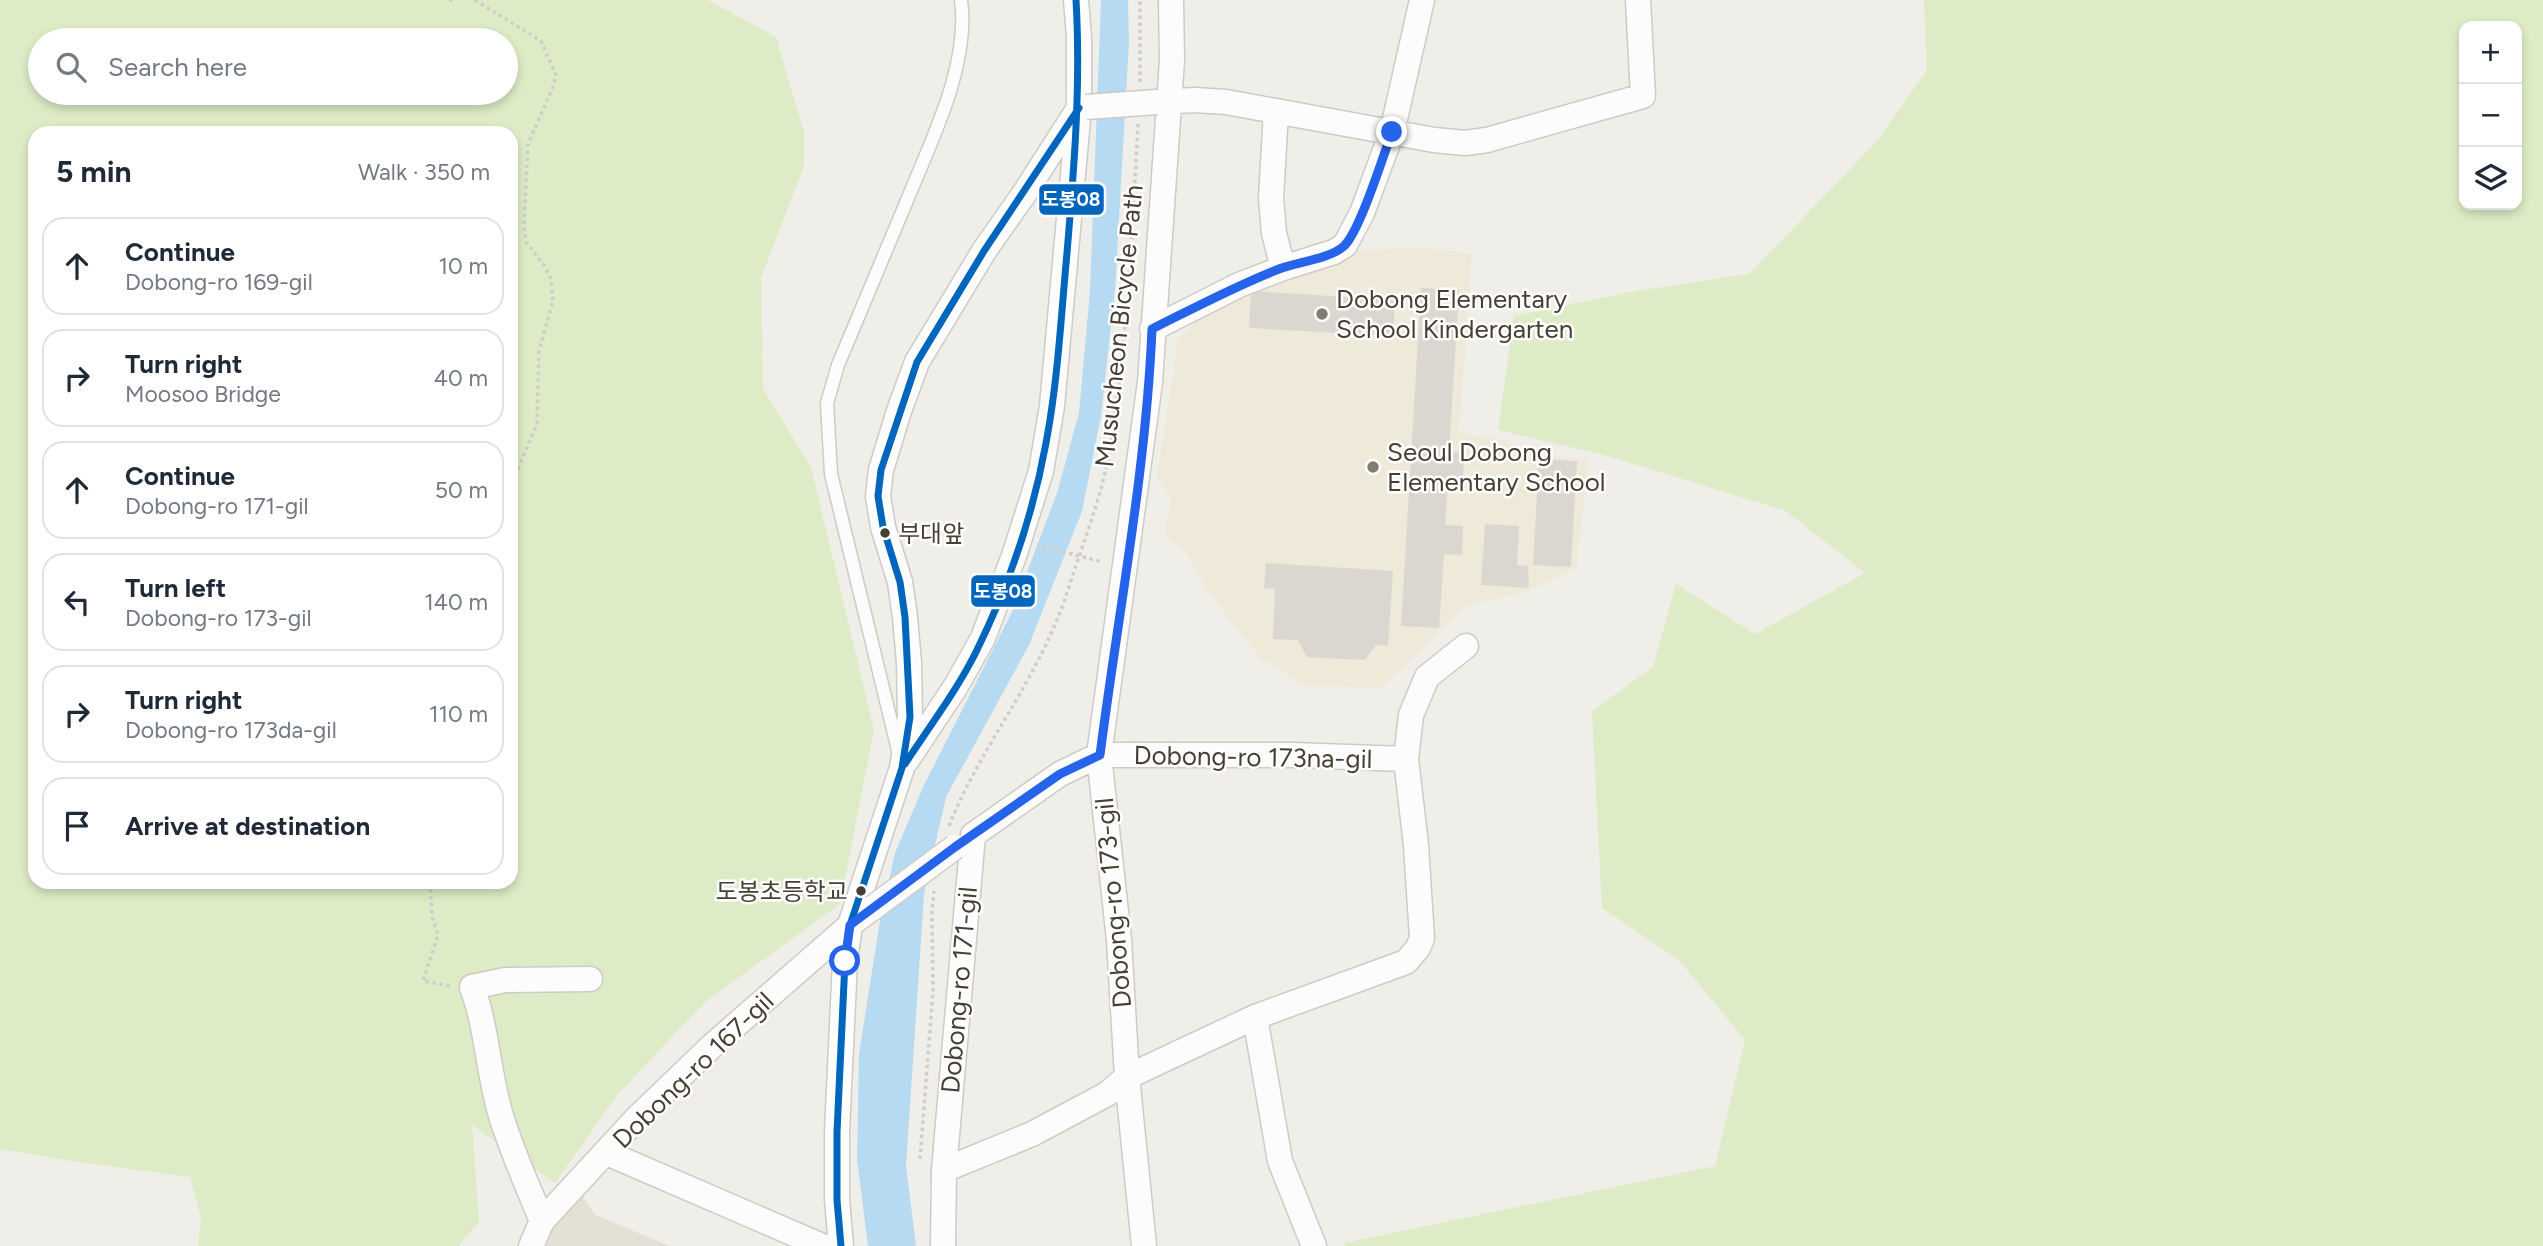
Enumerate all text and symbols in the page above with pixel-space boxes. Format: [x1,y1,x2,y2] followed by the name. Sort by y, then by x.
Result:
[2459,21,2522,210] map controls
[2459,21,2522,84] button: +
[28,28,518,105] search box
[52,48,90,86] icon: search
[108,51,247,83] text: Search here
[2459,84,2522,147] button: −
[1376,116,1407,147] route end
[2459,147,2522,210] button: layers
[56,153,132,190] text: 5 min
[358,158,490,186] text: Walk · 350 m
[1038,183,1105,216] line badge: 도봉08
[1088,183,1150,469] street label: Musucheon Bicycle Path
[1042,188,1100,211] text: 도봉08
[125,236,235,268] text: Continue
[58,247,96,285] icon: ahead
[439,252,488,280] text: 10 m
[125,268,313,296] text: Dobong-ro 169-gil
[1336,283,1573,345] place label: Dobong Elementary School Kindergarten
[1314,306,1330,322] marker: Dobong Elementary School Kindergarten
[125,348,242,380] text: Turn right
[58,359,96,397] icon: right
[434,364,488,392] text: 40 m
[125,380,281,408] text: Moosoo Bridge
[1387,436,1605,498] place label: Seoul Dobong Elementary School
[1365,459,1381,475] marker: Seoul Dobong Elementary School
[125,460,235,492] text: Continue
[58,471,96,509] icon: ahead
[435,476,488,504] text: 50 m
[125,492,309,520] text: Dobong-ro 171-gil
[898,519,964,548] place label: 부대앞
[878,526,892,540] marker: 부대앞
[125,572,226,604] text: Turn left
[970,574,1036,608] line badge: 도봉08
[974,580,1032,603] text: 도봉08
[58,583,96,621] icon: left
[424,588,488,616] text: 140 m
[125,604,312,632] text: Dobong-ro 173-gil
[125,684,242,716] text: Turn right
[58,695,96,733] icon: right
[429,700,488,728] text: 110 m
[125,716,337,744] text: Dobong-ro 173da-gil
[1133,739,1373,775] street label: Dobong-ro 173na-gil
[1088,797,1138,1009] street label: Dobong-ro 173-gil
[58,807,96,845] icon: arrive
[125,810,370,842] text: Arrive at destination
[716,877,848,906] place label: 도봉초등학교
[854,884,868,898] marker: 도봉초등학교
[934,885,984,1095] street label: Dobong-ro 171-gil
[829,945,860,976] route start
[606,985,780,1155] street label: Dobong-ro 167-gil

